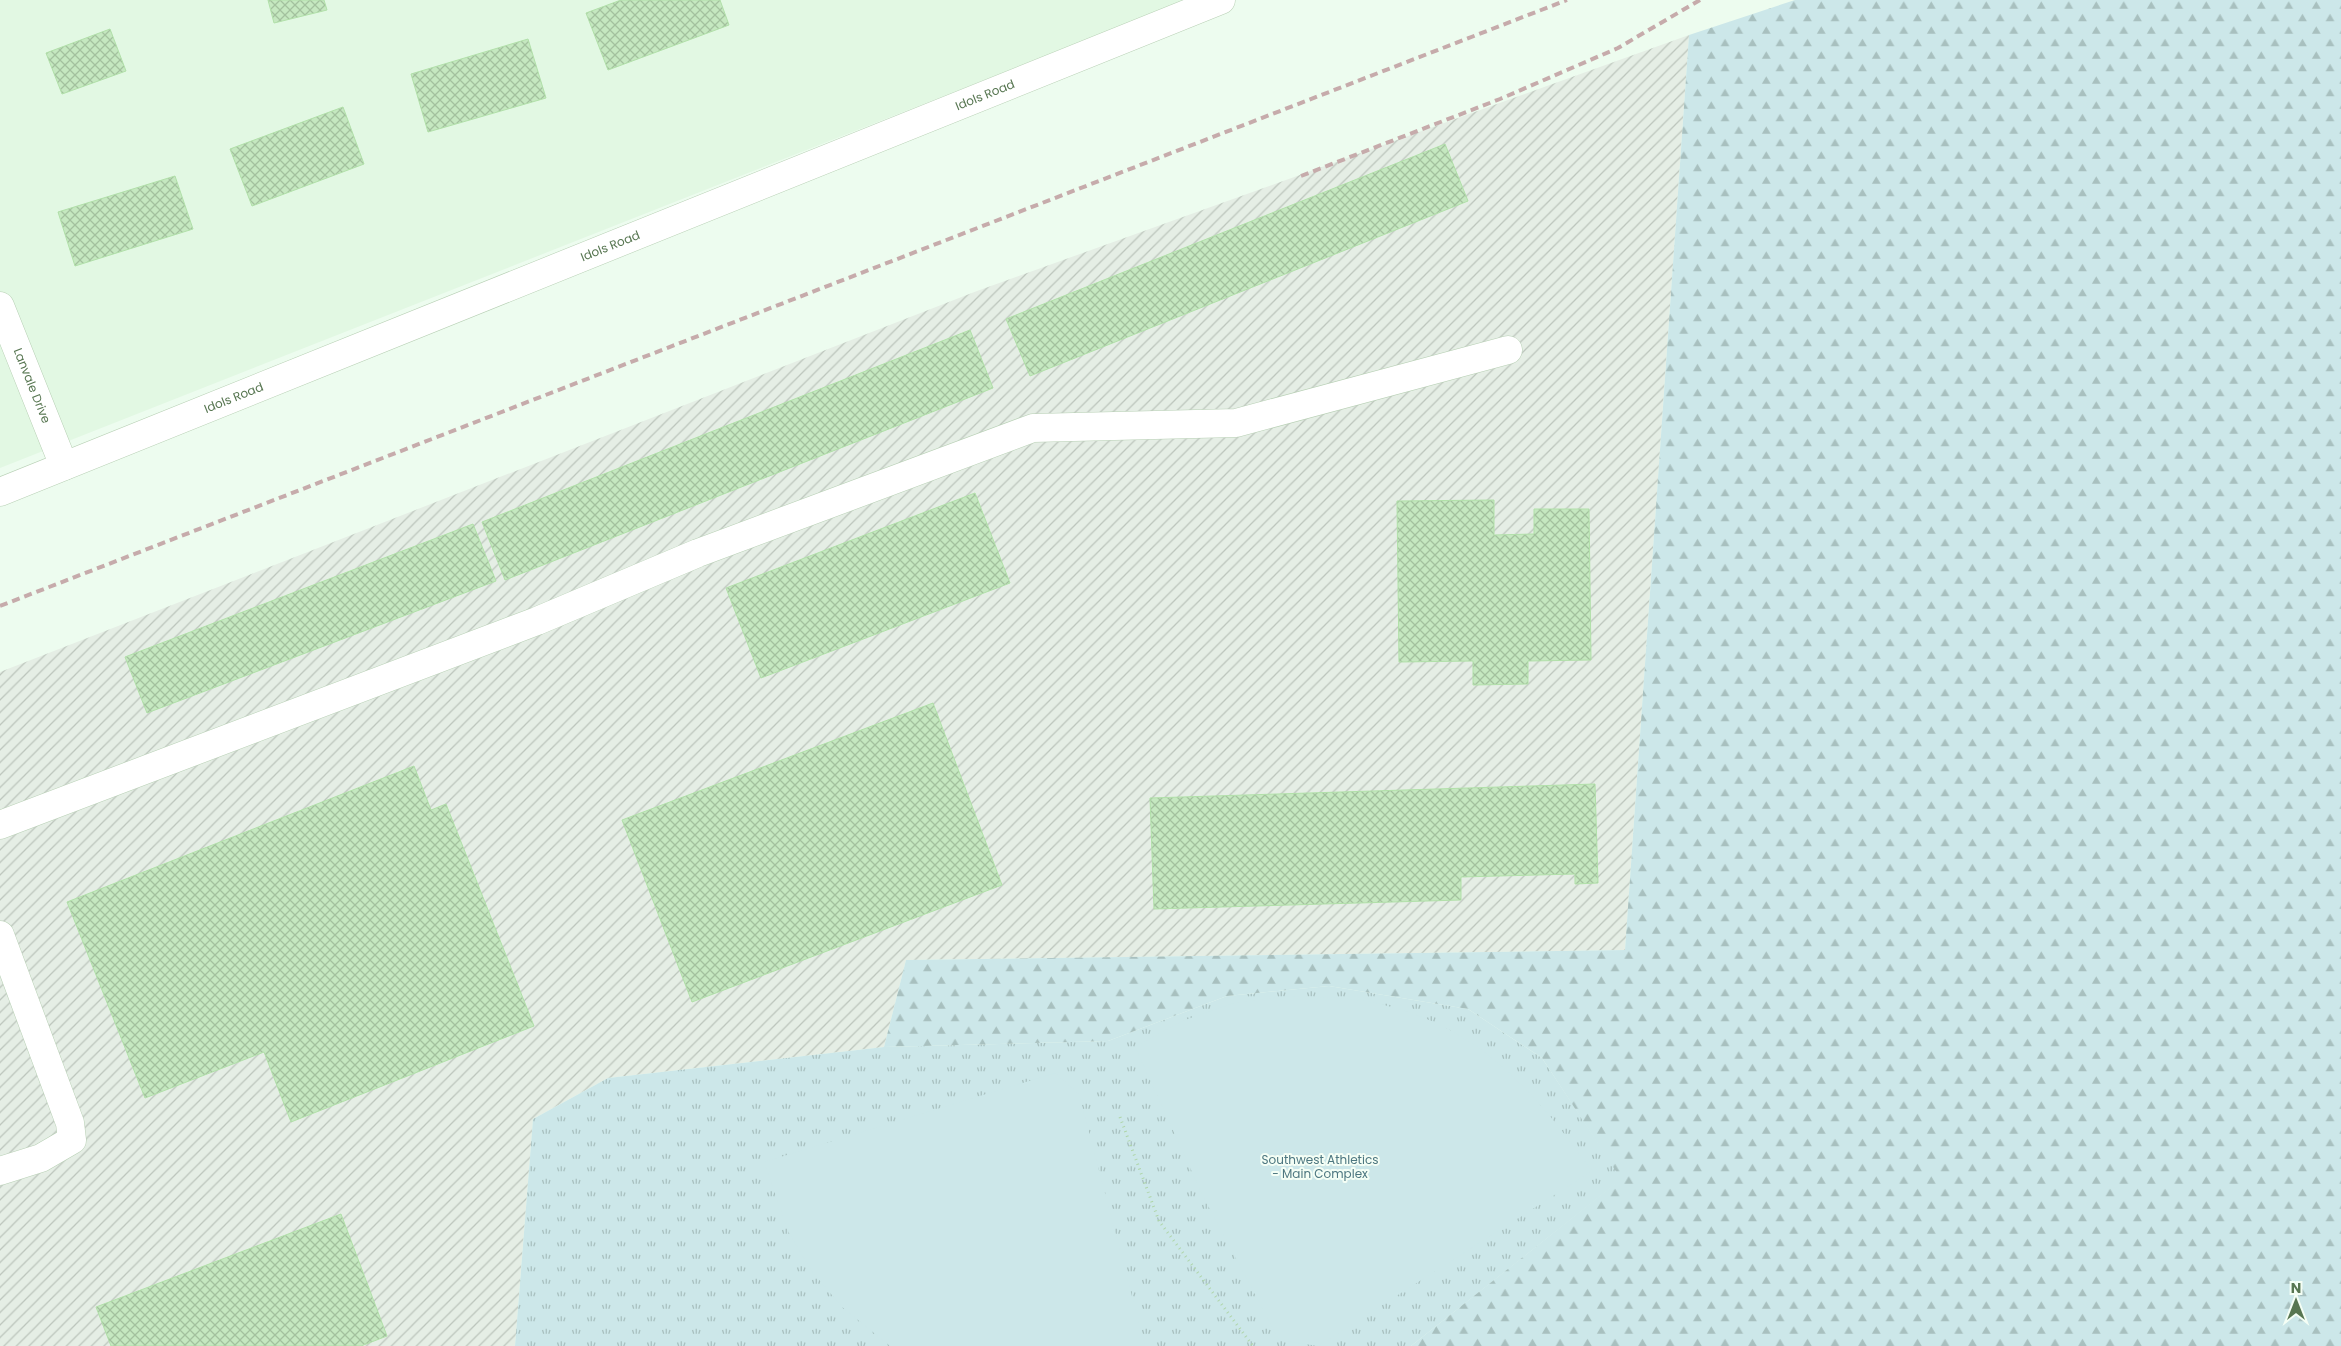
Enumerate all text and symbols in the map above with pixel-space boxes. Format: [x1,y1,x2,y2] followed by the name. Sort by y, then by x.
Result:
[953,75,1017,114] street label: Idols Road
[578,226,642,265] street label: Idols Road
[10,346,55,426] street label: Lanvale Drive
[201,378,266,417] street label: Idols Road
[1262,1151,1378,1182] park label: Southwest Athletics - Main Complex
[2271,1276,2321,1326] north arrow
[2291,1278,2301,1298] text: N

